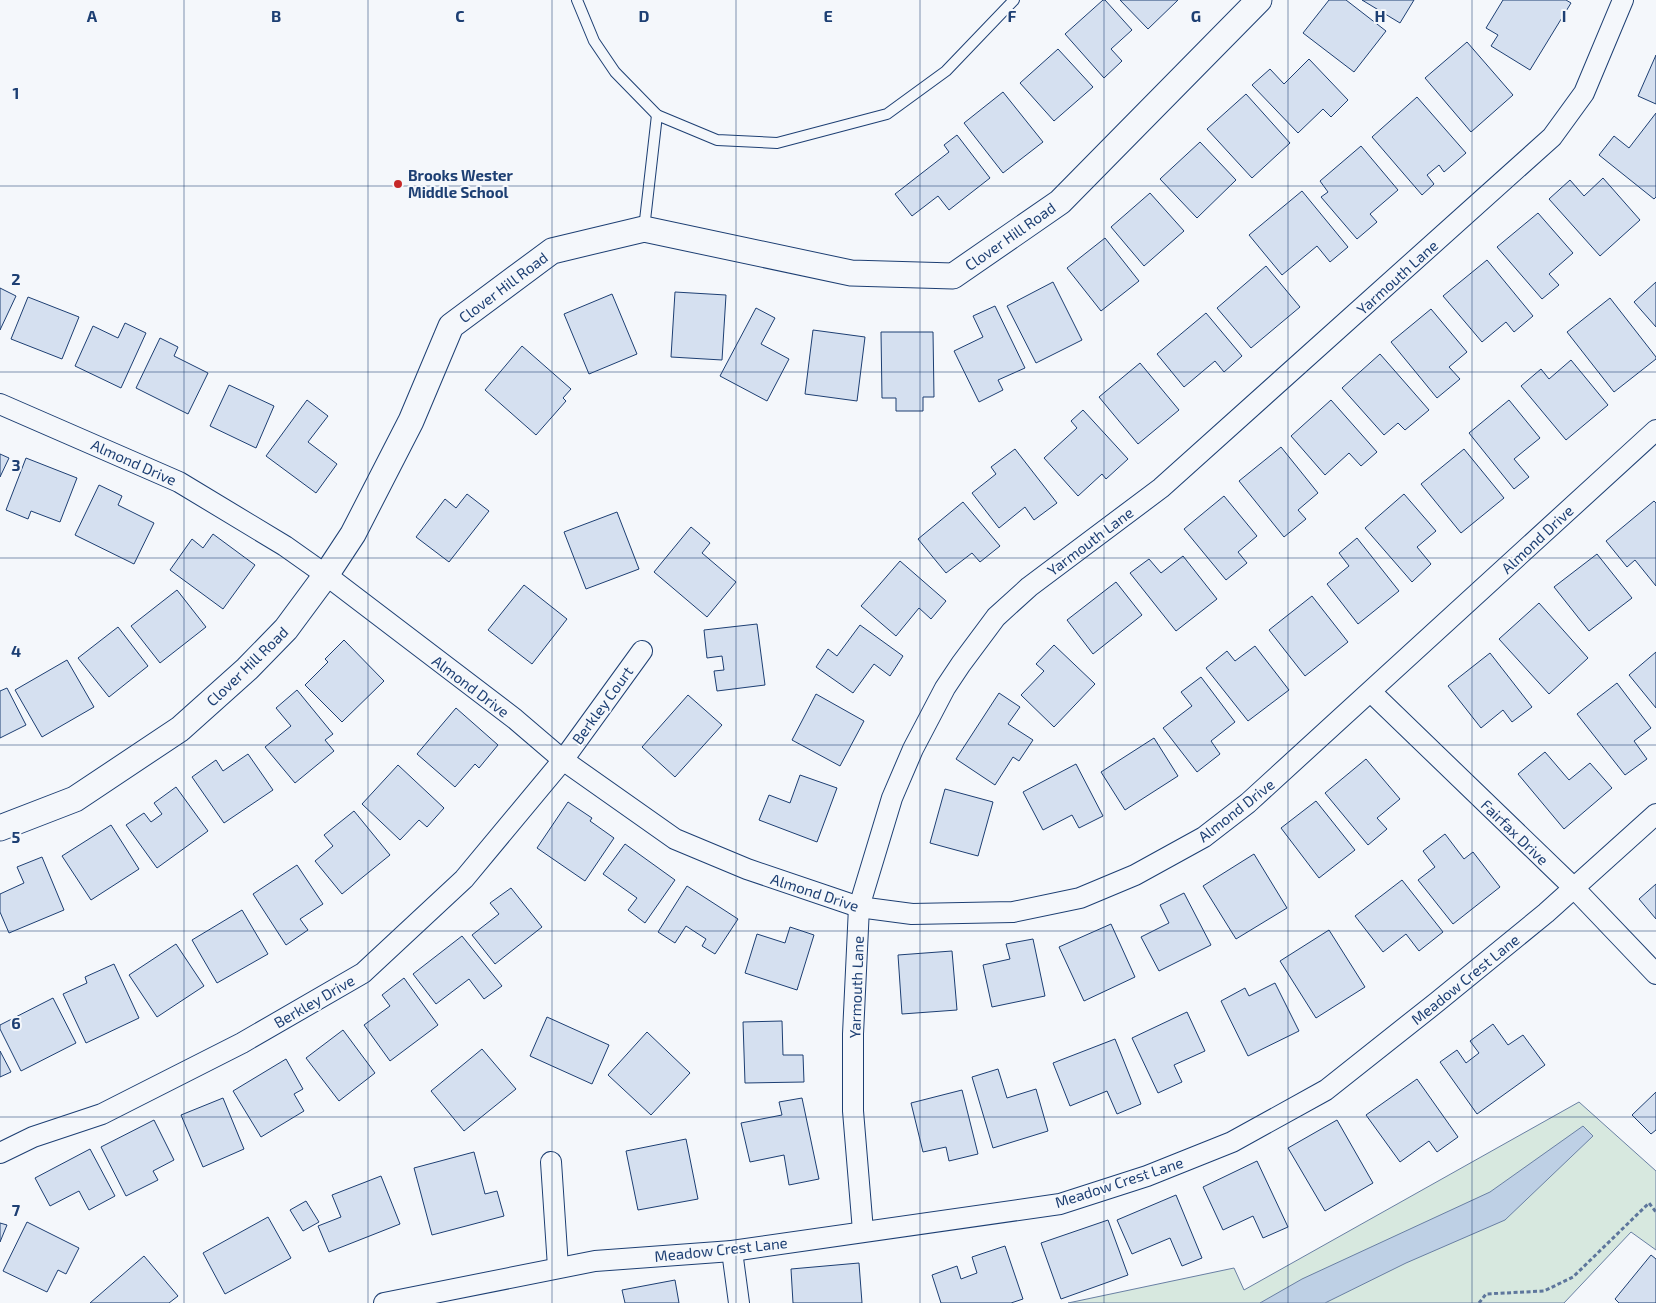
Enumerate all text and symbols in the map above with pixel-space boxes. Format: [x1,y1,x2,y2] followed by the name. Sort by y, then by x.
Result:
[87,6,98,25] text: A
[271,6,281,25] text: B
[455,6,465,25] text: C
[639,6,650,25] text: D
[823,6,833,25] text: E
[1008,6,1017,25] text: F
[1191,6,1201,25] text: G
[1374,6,1386,25] text: H
[1562,6,1566,25] text: I
[13,83,19,102] text: 1
[408,166,513,201] place label: Brooks Wester Middle School
[392,178,404,190] marker: Brooks Wester Middle School
[961,198,1059,274] street label: Clover Hill Road
[1353,236,1441,318] street label: Yarmouth Lane
[455,248,551,326] street label: Clover Hill Road
[11,269,21,288] text: 2
[88,435,180,489] street label: Almond Drive
[11,455,21,474] text: 3
[1497,501,1577,577] street label: Almond Drive
[1044,503,1136,579] street label: Yarmouth Lane
[202,623,292,709] street label: Clover Hill Road
[11,641,21,660] text: 4
[429,651,513,721] street label: Almond Drive
[568,662,636,747] street label: Berkley Court
[1194,775,1278,845] street label: Almond Drive
[1478,795,1552,869] street label: Fairfax Drive
[12,827,21,846] text: 5
[769,869,861,915] street label: Almond Drive
[1407,930,1523,1028] street label: Meadow Crest Lane
[845,935,867,1039] street label: Yarmouth Lane
[271,971,357,1031] street label: Berkley Drive
[11,1013,21,1032] text: 6
[1053,1153,1185,1211] street label: Meadow Crest Lane
[12,1200,21,1219] text: 7
[654,1233,788,1265] street label: Meadow Crest Lane

